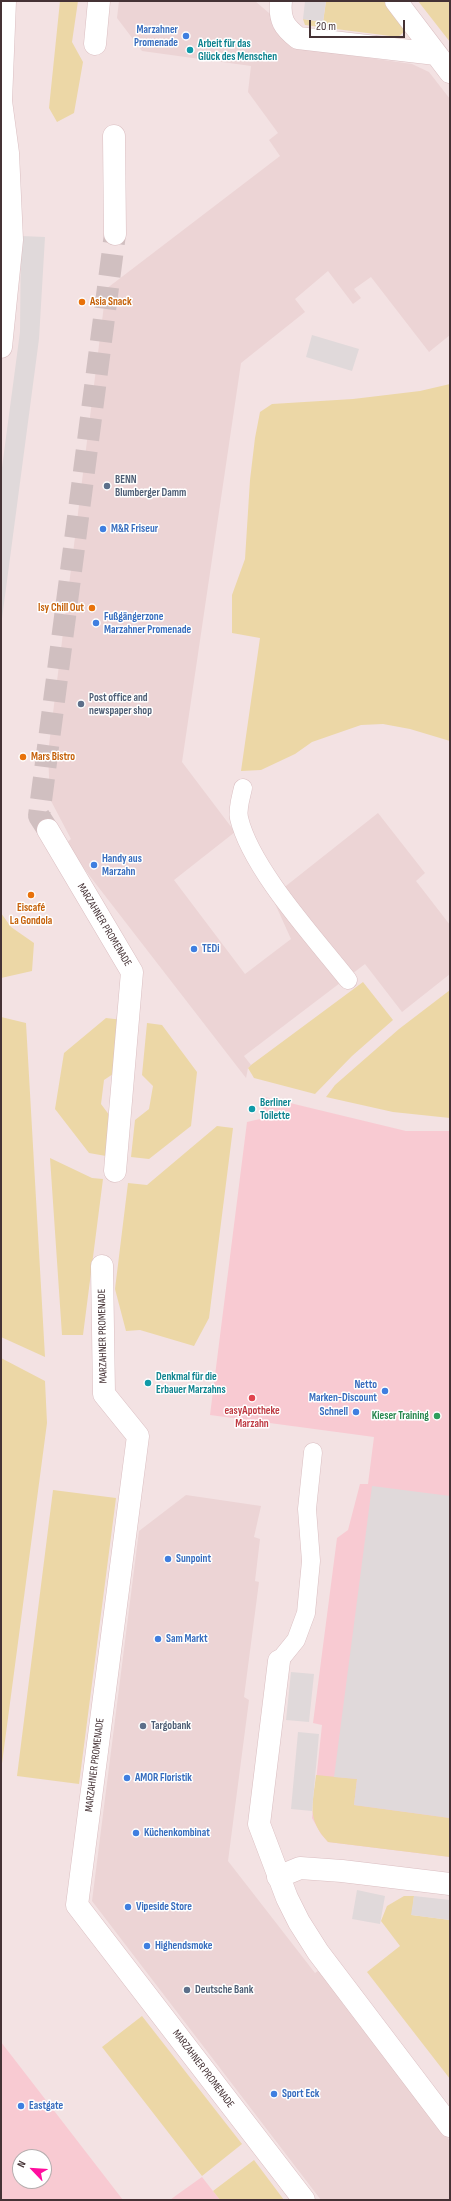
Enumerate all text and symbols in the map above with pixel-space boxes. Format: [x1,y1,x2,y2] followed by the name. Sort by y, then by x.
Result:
[311,12,407,38] scale bar
[316,19,336,34] text: 20 m
[134,23,178,49] place label: Marzahner Promenade
[181,31,191,41] marker: Marzahner Promenade
[198,37,277,63] place label: Arbeit für das Glück des Menschen
[185,45,195,55] marker: Arbeit für das Glück des Menschen
[90,295,132,309] place label: Asia Snack
[77,297,87,307] marker: Asia Snack
[115,473,186,499] place label: BENN Blumberger Damm
[102,481,112,491] marker: BENN Blumberger Damm
[111,522,158,536] place label: M&R Friseur
[98,524,108,534] marker: M&R Friseur
[38,601,84,615] place label: Isy Chill Out
[87,603,97,613] marker: Isy Chill Out
[104,610,191,636] place label: Fußgängerzone Marzahner Promenade
[91,618,101,628] marker: Fußgängerzone Marzahner Promenade
[89,691,152,717] place label: Post office and newspaper shop
[76,699,86,709] marker: Post office and newspaper shop
[31,750,75,764] place label: Mars Bistro
[18,752,28,762] marker: Mars Bistro
[102,852,142,878] place label: Handy aus Marzahn
[89,860,99,870] marker: Handy aus Marzahn
[74,881,134,969] street label: MARZAHNER PROMENADE
[26,890,36,900] marker: Eiscafé La Gondola
[10,901,52,927] place label: Eiscafé La Gondola
[202,942,219,956] place label: TEDi
[189,944,199,954] marker: TEDi
[260,1096,291,1122] place label: Berliner Toilette
[247,1104,257,1114] marker: Berliner Toilette
[96,1289,110,1383] street label: MARZAHNER PROMENADE
[156,1370,226,1396] place label: Denkmal für die Erbauer Marzahns
[143,1378,153,1388] marker: Denkmal für die Erbauer Marzahns
[309,1378,377,1404] place label: Netto Marken-Discount
[380,1386,390,1396] marker: Netto Marken-Discount
[247,1393,257,1403] marker: easyApotheke Marzahn
[224,1404,280,1430] place label: easyApotheke Marzahn
[319,1405,348,1419] place label: Schnell
[351,1407,361,1417] marker: Schnell
[372,1409,429,1423] place label: Kieser Training
[432,1411,442,1421] marker: Kieser Training
[176,1552,211,1566] place label: Sunpoint
[163,1554,173,1564] marker: Sunpoint
[166,1632,208,1646] place label: Sam Markt
[153,1634,163,1644] marker: Sam Markt
[83,1717,107,1813] street label: MARZAHNER PROMENADE
[151,1719,191,1733] place label: Targobank
[138,1721,148,1731] marker: Targobank
[135,1771,192,1785] place label: AMOR Floristik
[122,1773,132,1783] marker: AMOR Floristik
[144,1826,210,1840] place label: Küchenkombinat
[131,1828,141,1838] marker: Küchenkombinat
[136,1900,192,1914] place label: Vipeside Store
[123,1902,133,1912] marker: Vipeside Store
[155,1939,212,1953] place label: Highendsmoke
[142,1941,152,1951] marker: Highendsmoke
[195,1983,253,1997] place label: Deutsche Bank
[182,1985,192,1995] marker: Deutsche Bank
[169,2027,237,2111] street label: MARZAHNER PROMENADE
[282,2087,319,2101] place label: Sport Eck
[269,2089,279,2099] marker: Sport Eck
[29,2099,63,2113] place label: Eastgate
[16,2101,26,2111] marker: Eastgate
[12,2149,52,2189] north arrow
[14,2159,29,2170] text: N

